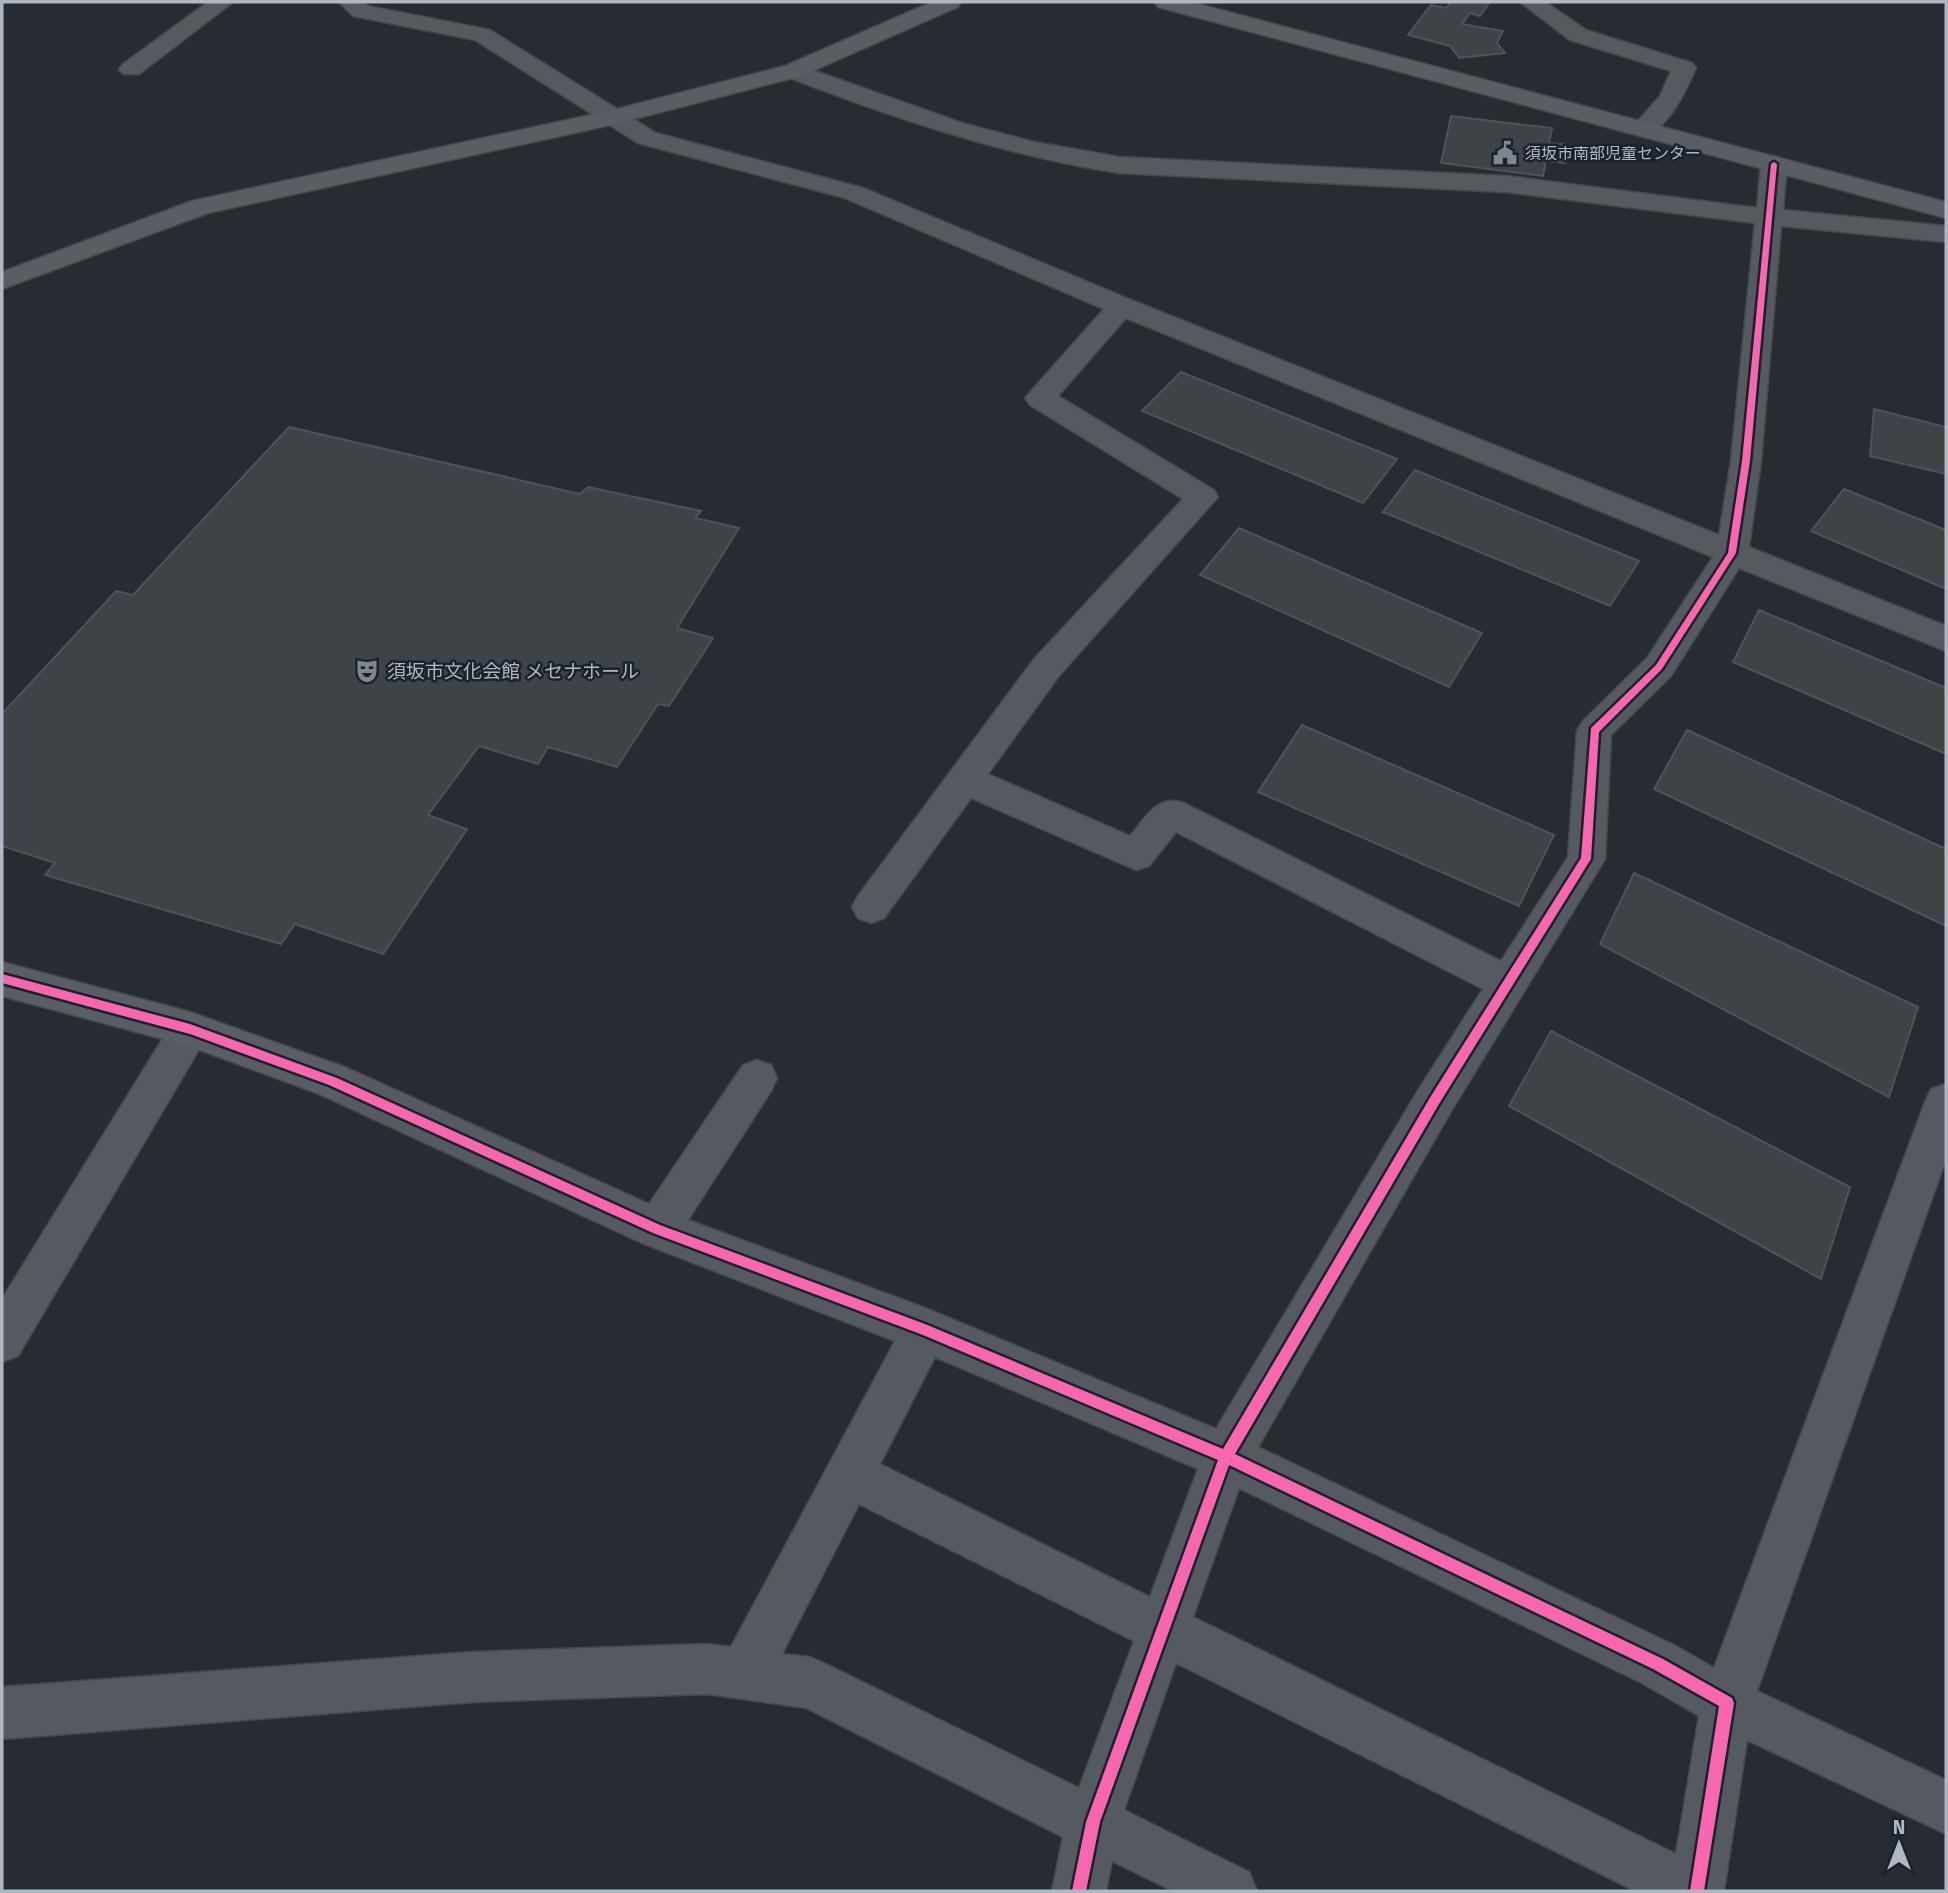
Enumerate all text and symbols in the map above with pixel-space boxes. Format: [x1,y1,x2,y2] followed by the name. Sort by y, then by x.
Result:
[1491,139,1519,167] public building icon: 須坂市南部児童センター
[1525,144,1701,163] place label: 須坂市南部児童センター
[353,657,381,685] theatre icon: 須坂市文化会館 メセナホール
[387,660,639,683] place label: 須坂市文化会館 メセナホール
[1864,1809,1934,1879] north arrow
[1893,1816,1905,1839] text: N

